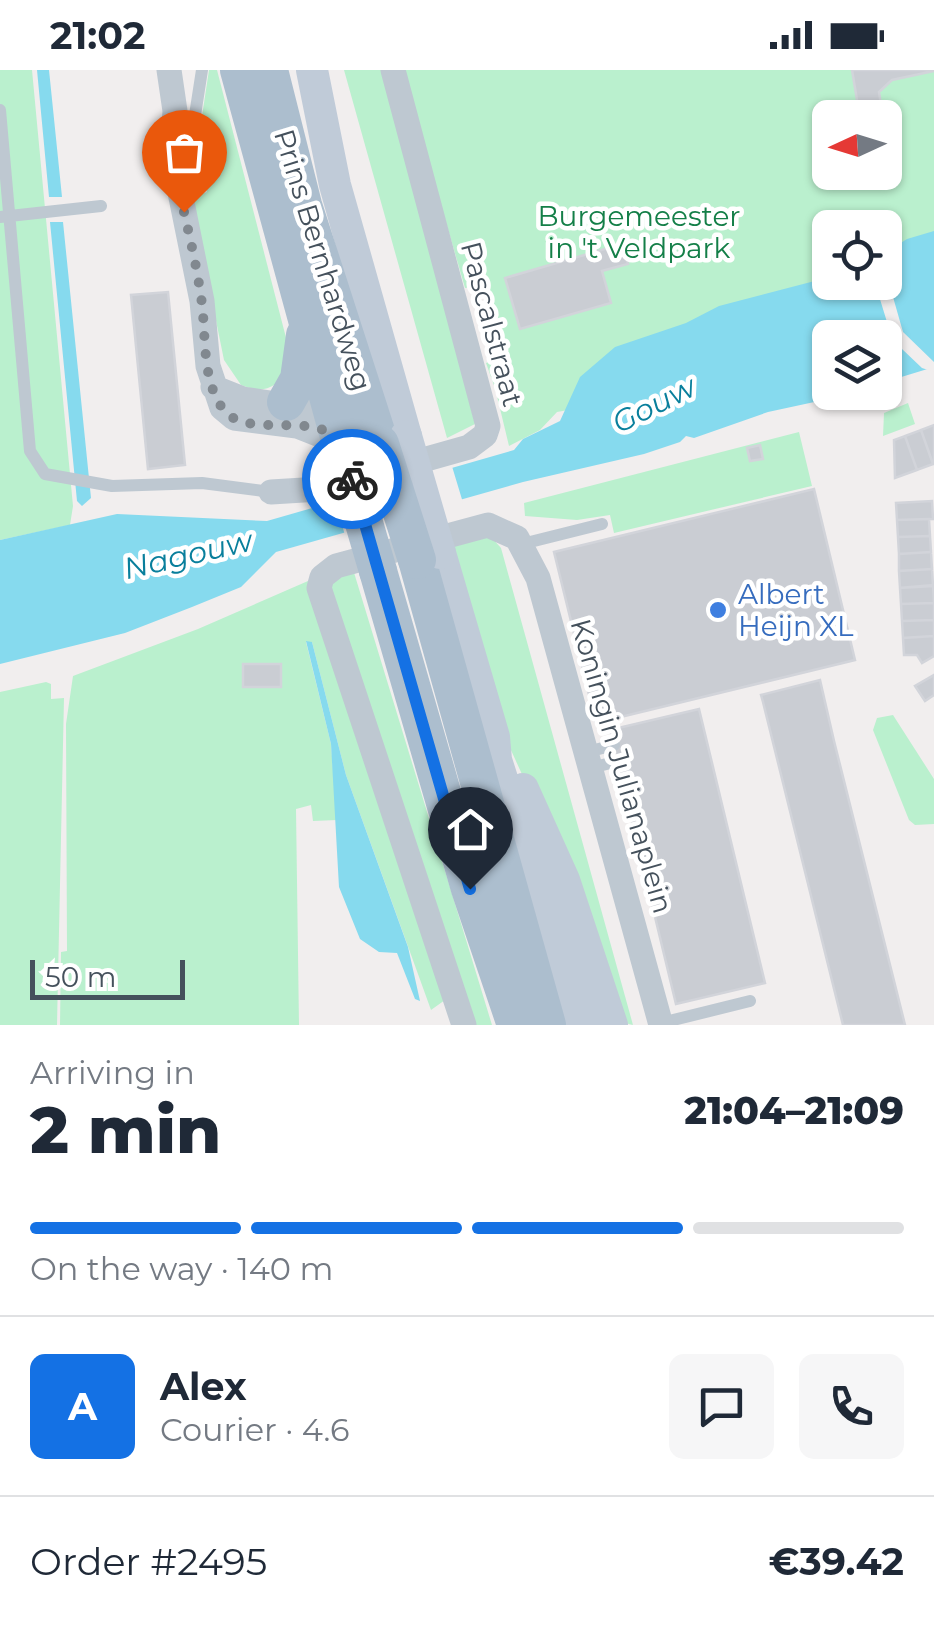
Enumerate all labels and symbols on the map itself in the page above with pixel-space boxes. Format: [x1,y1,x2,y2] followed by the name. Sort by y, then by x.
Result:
[812,100,902,190] north arrow
[142,110,227,213] pin
[267,125,379,395] street label: Prins Bernhardweg
[537,199,741,265] park label: Burgemeester in 't Veldpark
[454,238,530,410] street label: Pascalstraat
[606,367,703,441] water label: Gouw
[302,429,402,529] courier
[120,521,257,587] water label: Nagouw
[738,577,854,643] place label: Albert Heijn XL
[707,599,729,621] marker: Albert Heijn XL
[564,615,680,917] street label: Koningin Julianaplein
[428,787,513,890] pin
[30,955,185,1000] scale bar

